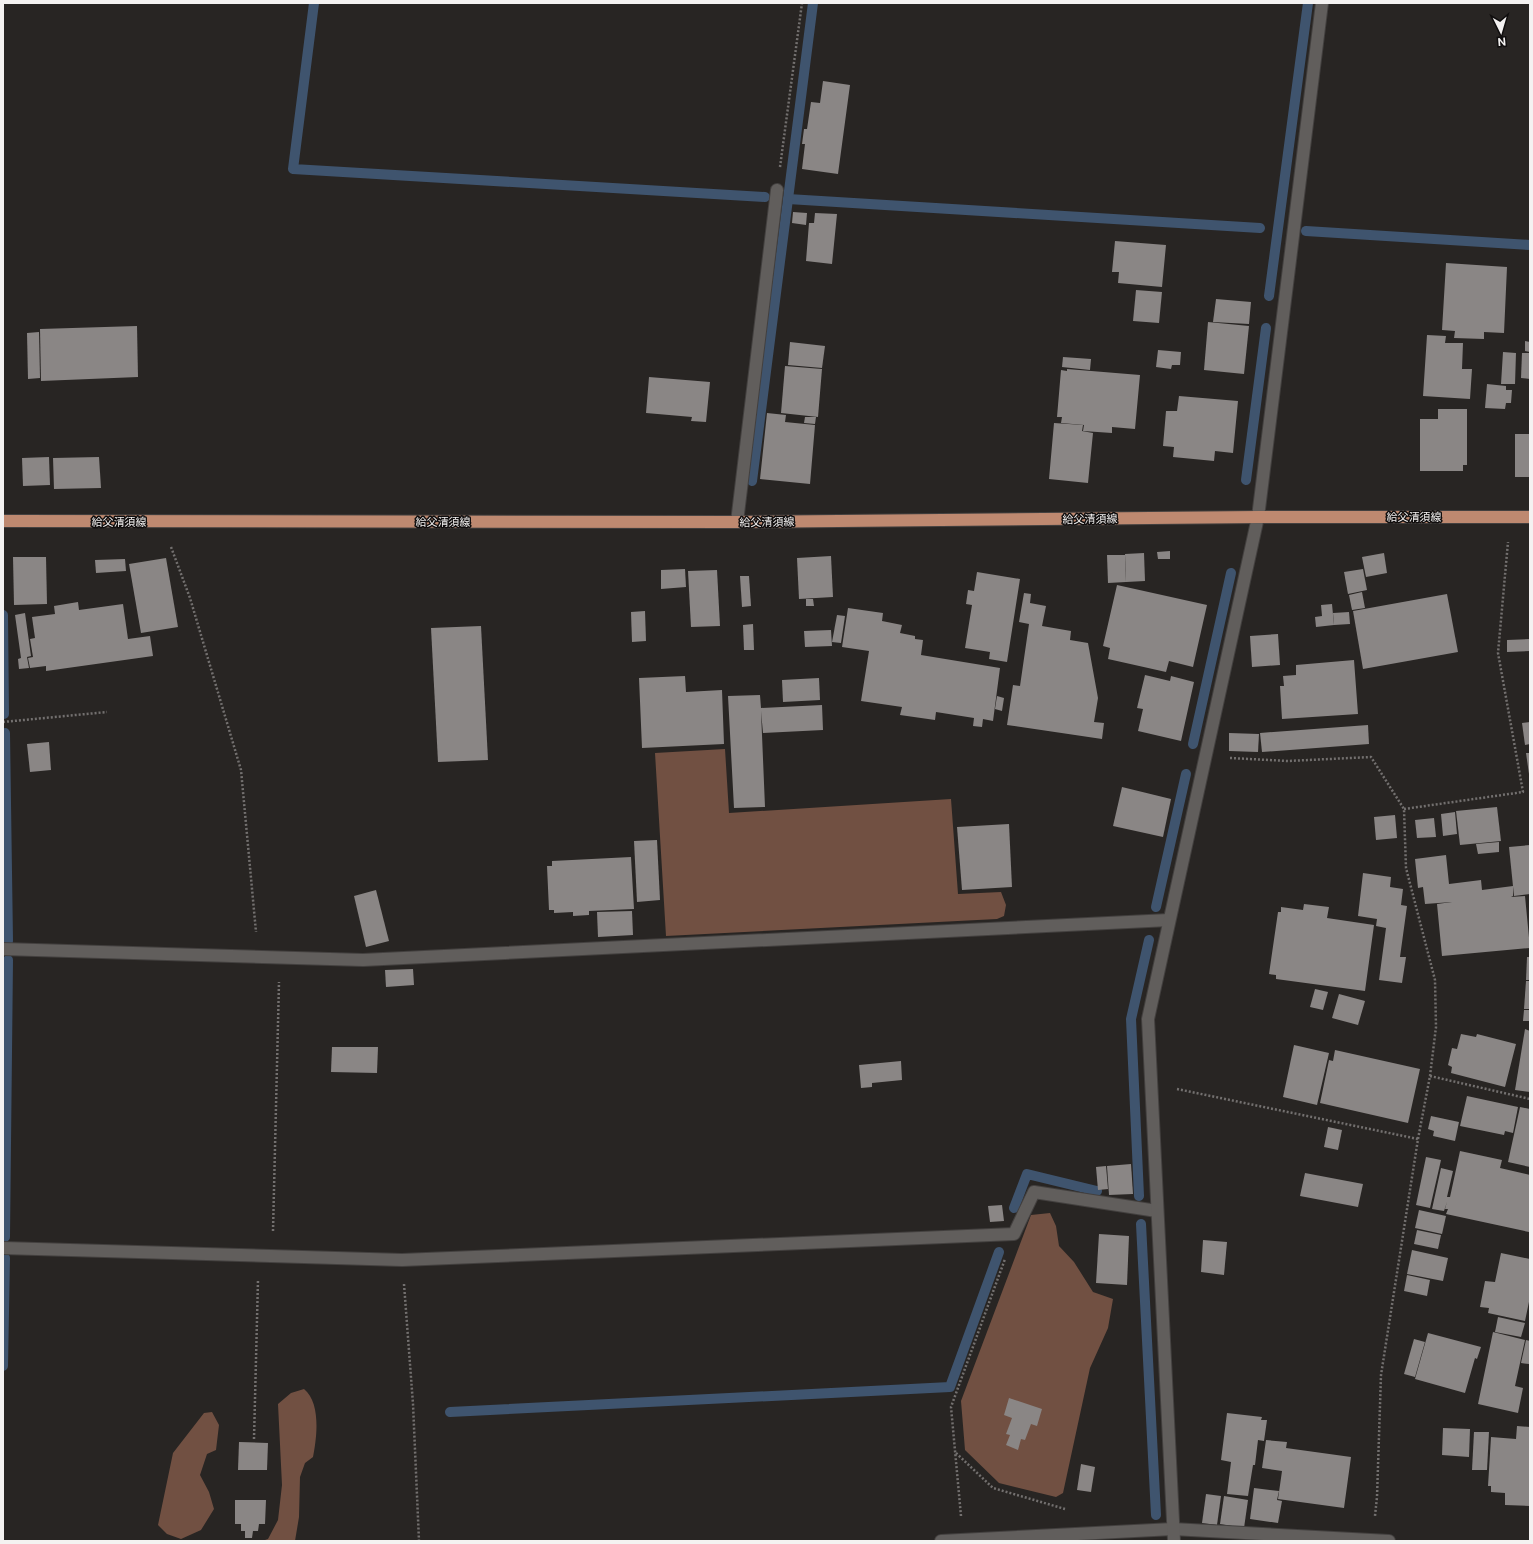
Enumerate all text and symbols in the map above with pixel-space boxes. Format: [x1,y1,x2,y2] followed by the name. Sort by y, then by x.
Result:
[1481,12,1521,52] north arrow
[1497,36,1507,48] text: N
[1387,511,1442,523] street label: 給父清須線
[1062,513,1118,525] street label: 給父清須線
[92,516,147,528] street label: 給父清須線
[416,516,471,528] street label: 給父清須線
[739,516,795,528] street label: 給父清須線

